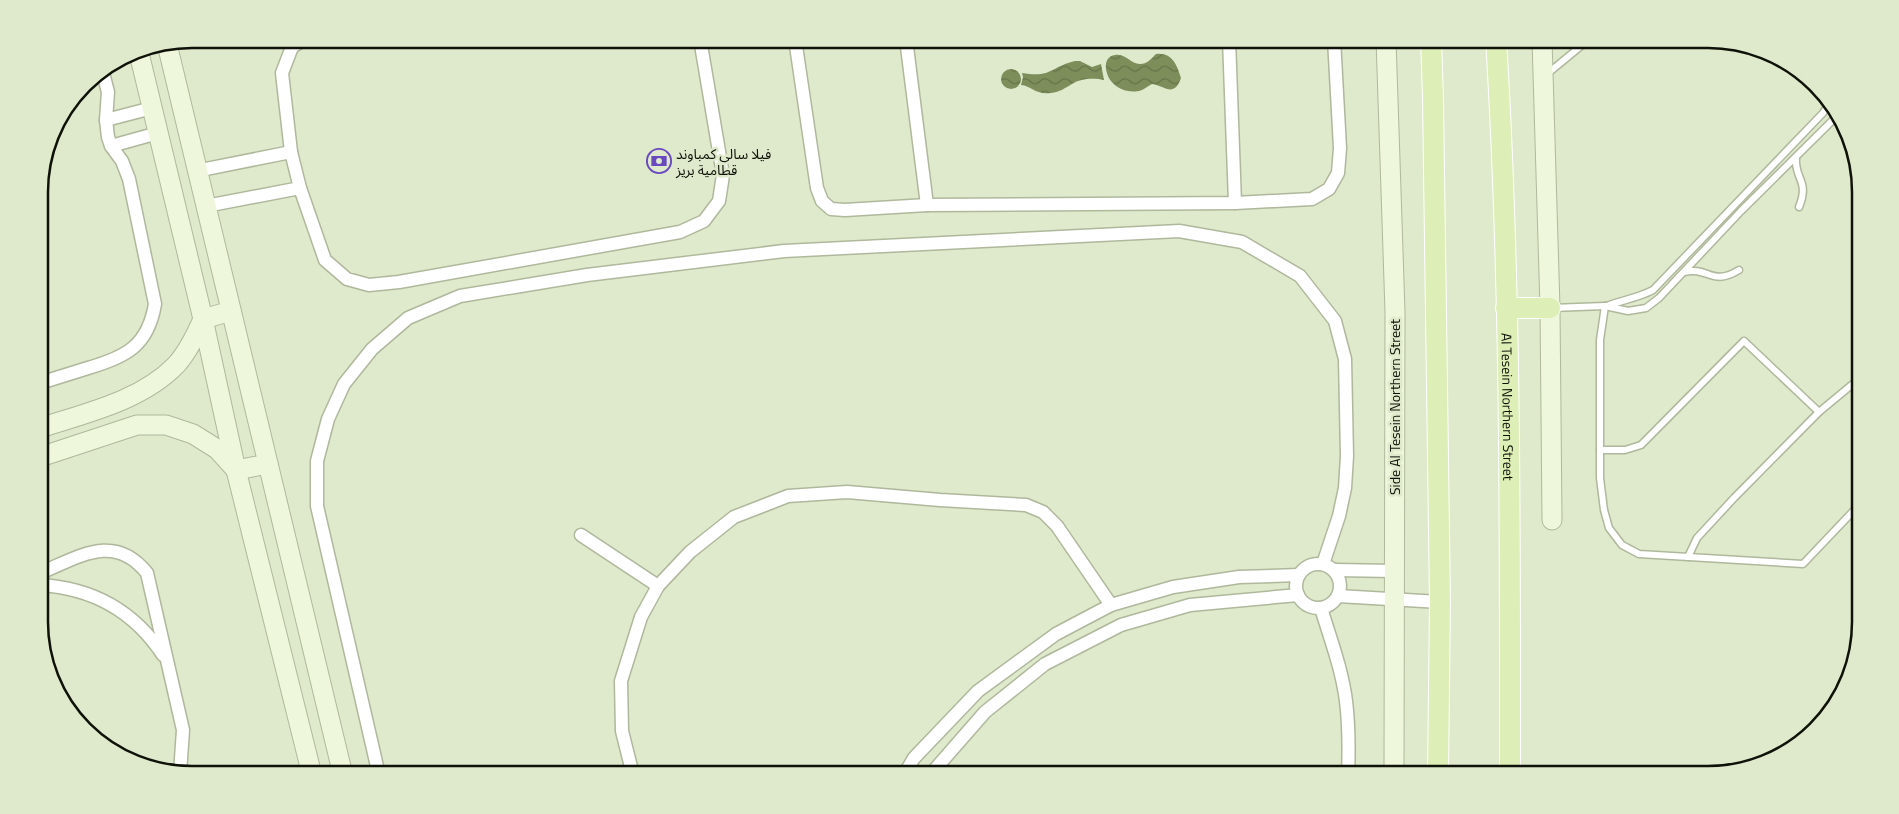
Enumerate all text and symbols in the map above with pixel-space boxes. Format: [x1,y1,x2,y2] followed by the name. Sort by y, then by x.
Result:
[675,143,771,180] place label: فيلا سالى كمباوند قطامية بريز
[646,148,672,174] bank icon: فيلا سالى كمباوند قطامية بريز
[1384,319,1405,495] street label: Side Al Tesein Northern Street
[1497,333,1520,481] street label: Al Tesein Northern Street

